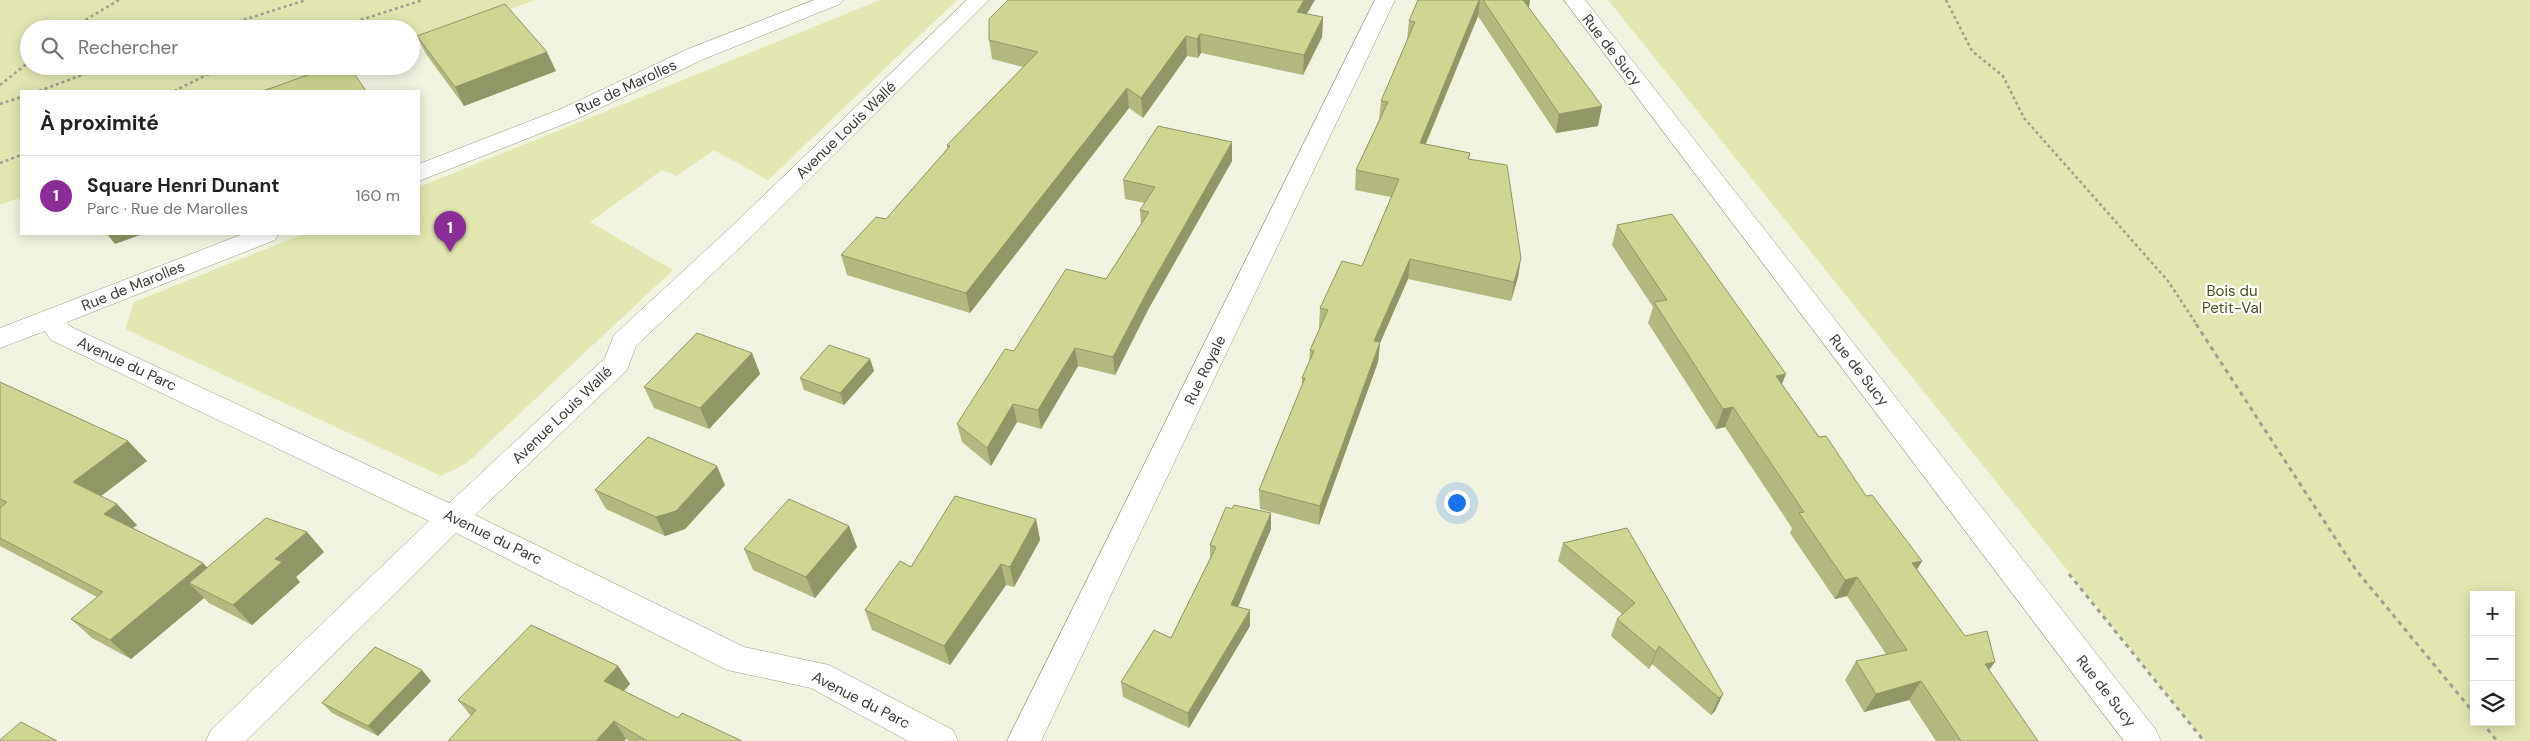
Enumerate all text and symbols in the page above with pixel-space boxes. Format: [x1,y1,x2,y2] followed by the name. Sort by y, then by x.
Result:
[1578,10,1647,91] street label: Rue de Sucy
[20,20,420,75] search box
[38,34,66,62] icon: search
[78,35,178,60] text: Rechercher
[572,55,680,119] street label: Rue de Marolles
[791,77,901,183] street label: Avenue Louis Wallé
[40,109,159,137] text: À proximité
[87,173,279,198] text: Square Henri Dunant
[53,185,59,206] text: 1
[356,185,400,206] text: 160 m
[87,198,248,219] text: Parc · Rue de Marolles
[434,211,466,252] pin: 1
[78,256,188,316] street label: Rue de Marolles
[2202,281,2262,318] park label: Bois du Petit-Val
[1825,330,1894,411] street label: Rue de Sucy
[74,332,180,396] street label: Avenue du Parc
[1180,332,1230,408] street label: Rue Royale
[507,362,617,468] street label: Avenue Louis Wallé
[1444,490,1470,516] your location
[440,504,546,570] street label: Avenue du Parc
[2470,591,2515,726] map controls
[2470,591,2515,636] button: +
[2470,636,2515,681] button: −
[2072,651,2141,732] street label: Rue de Sucy
[809,667,913,733] street label: Avenue du Parc
[2470,681,2515,726] button: layers

